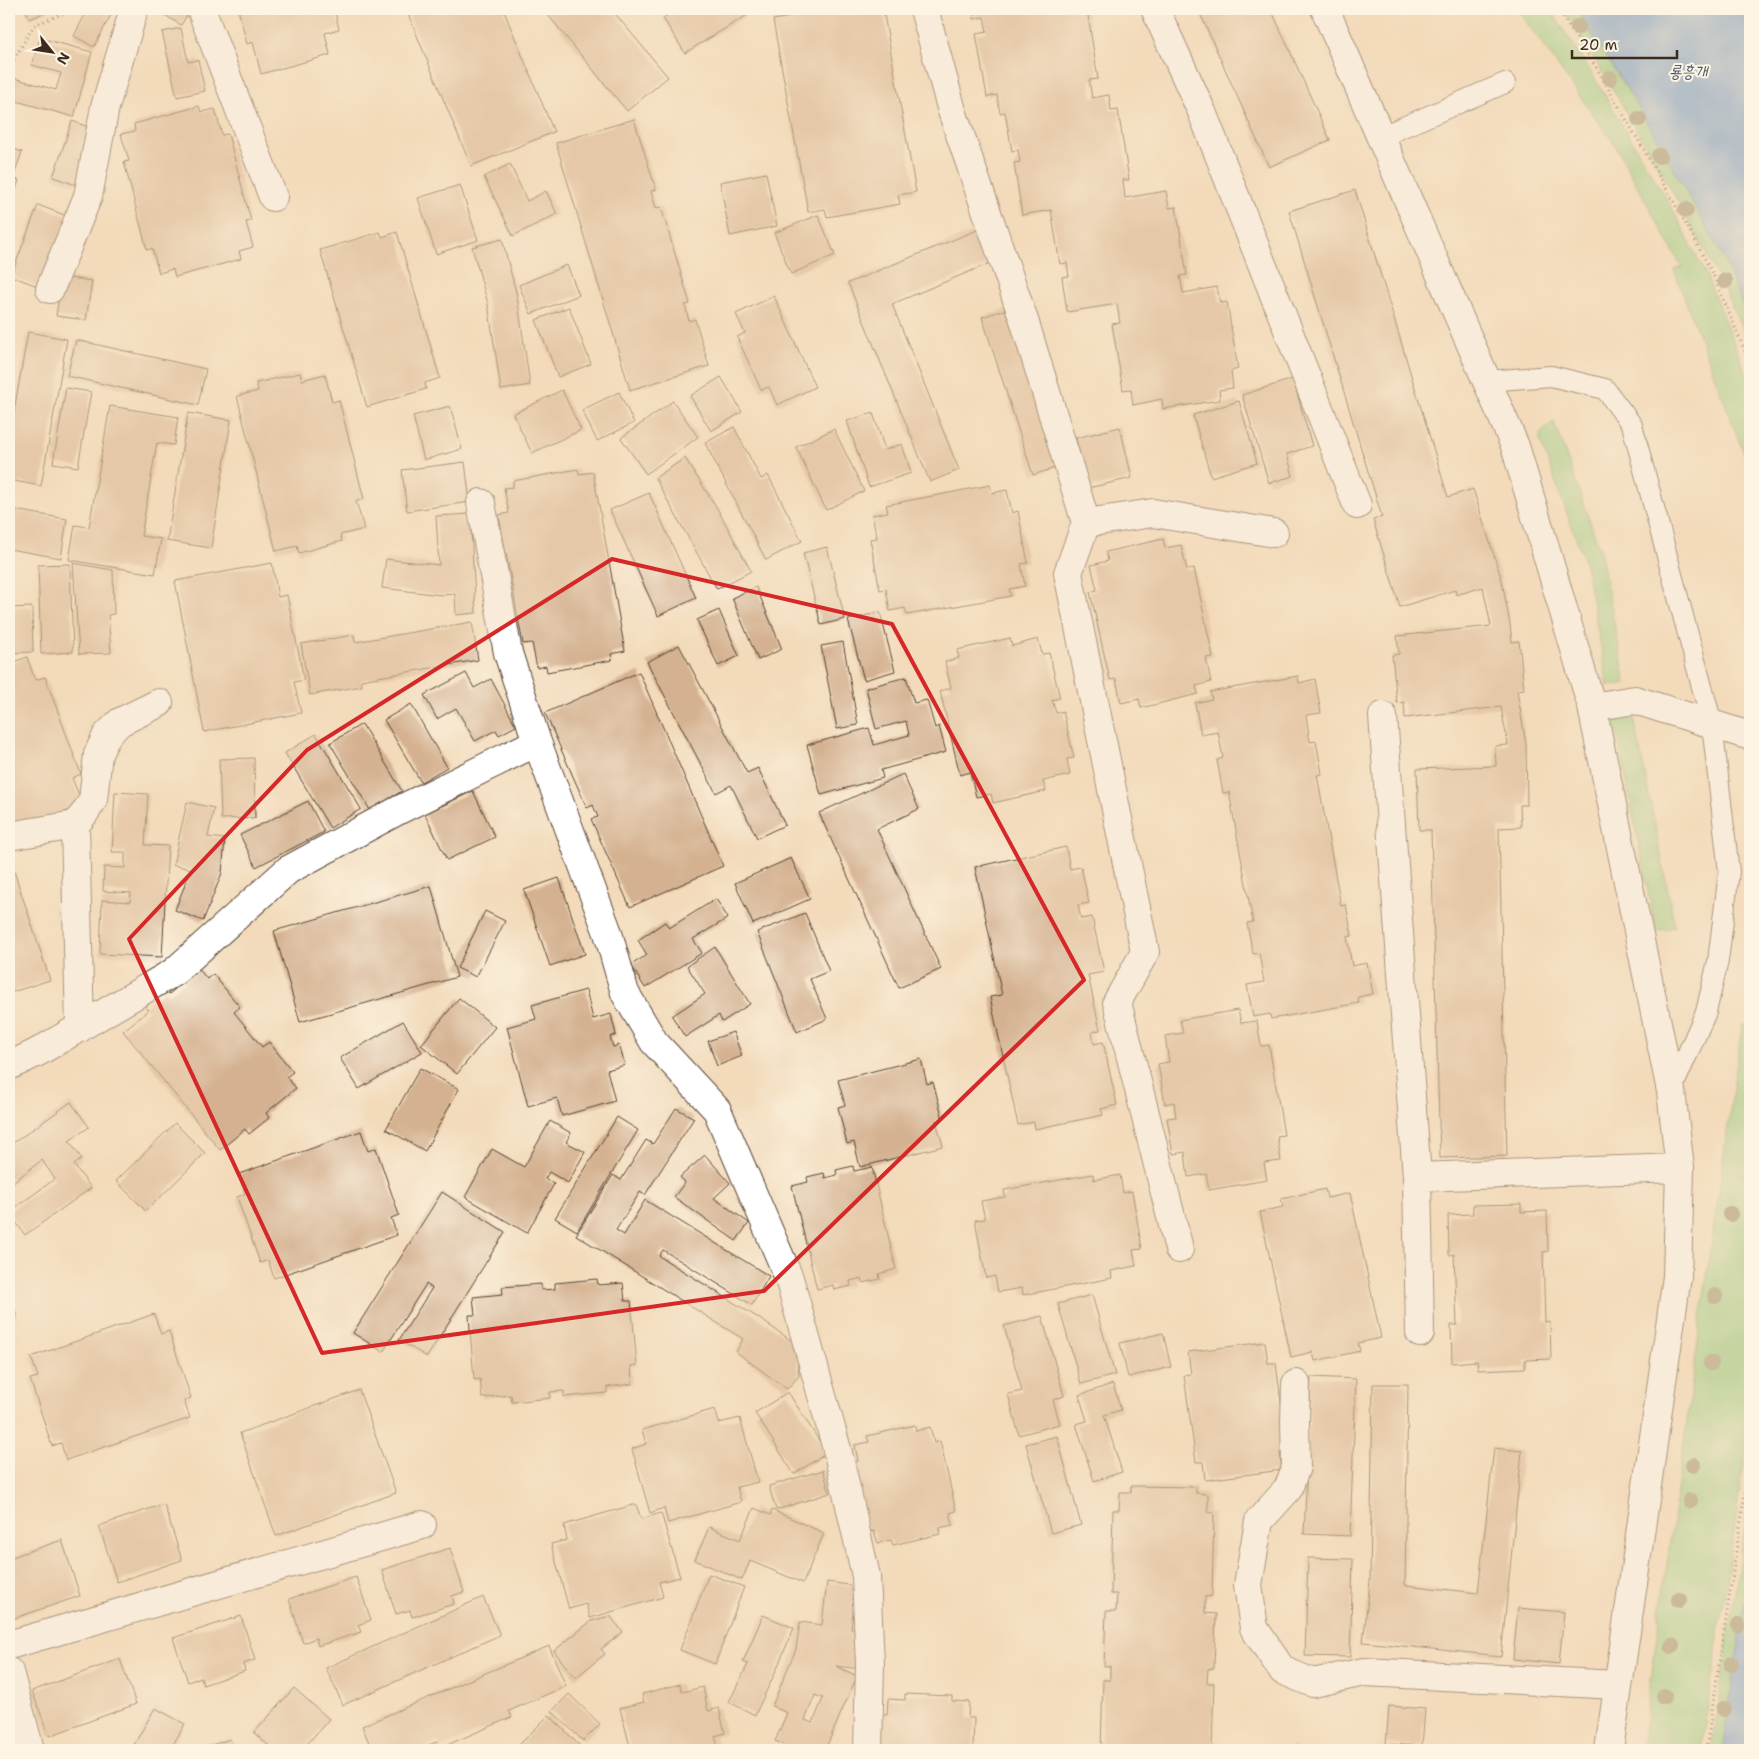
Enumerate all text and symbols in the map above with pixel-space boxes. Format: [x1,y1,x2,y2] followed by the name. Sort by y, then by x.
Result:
[28,28,78,78] north arrow
[1572,28,1676,60] scale bar
[1579,35,1618,55] text: 20 m
[53,49,74,68] text: N
[1669,61,1709,82] water label: 룡흥개

